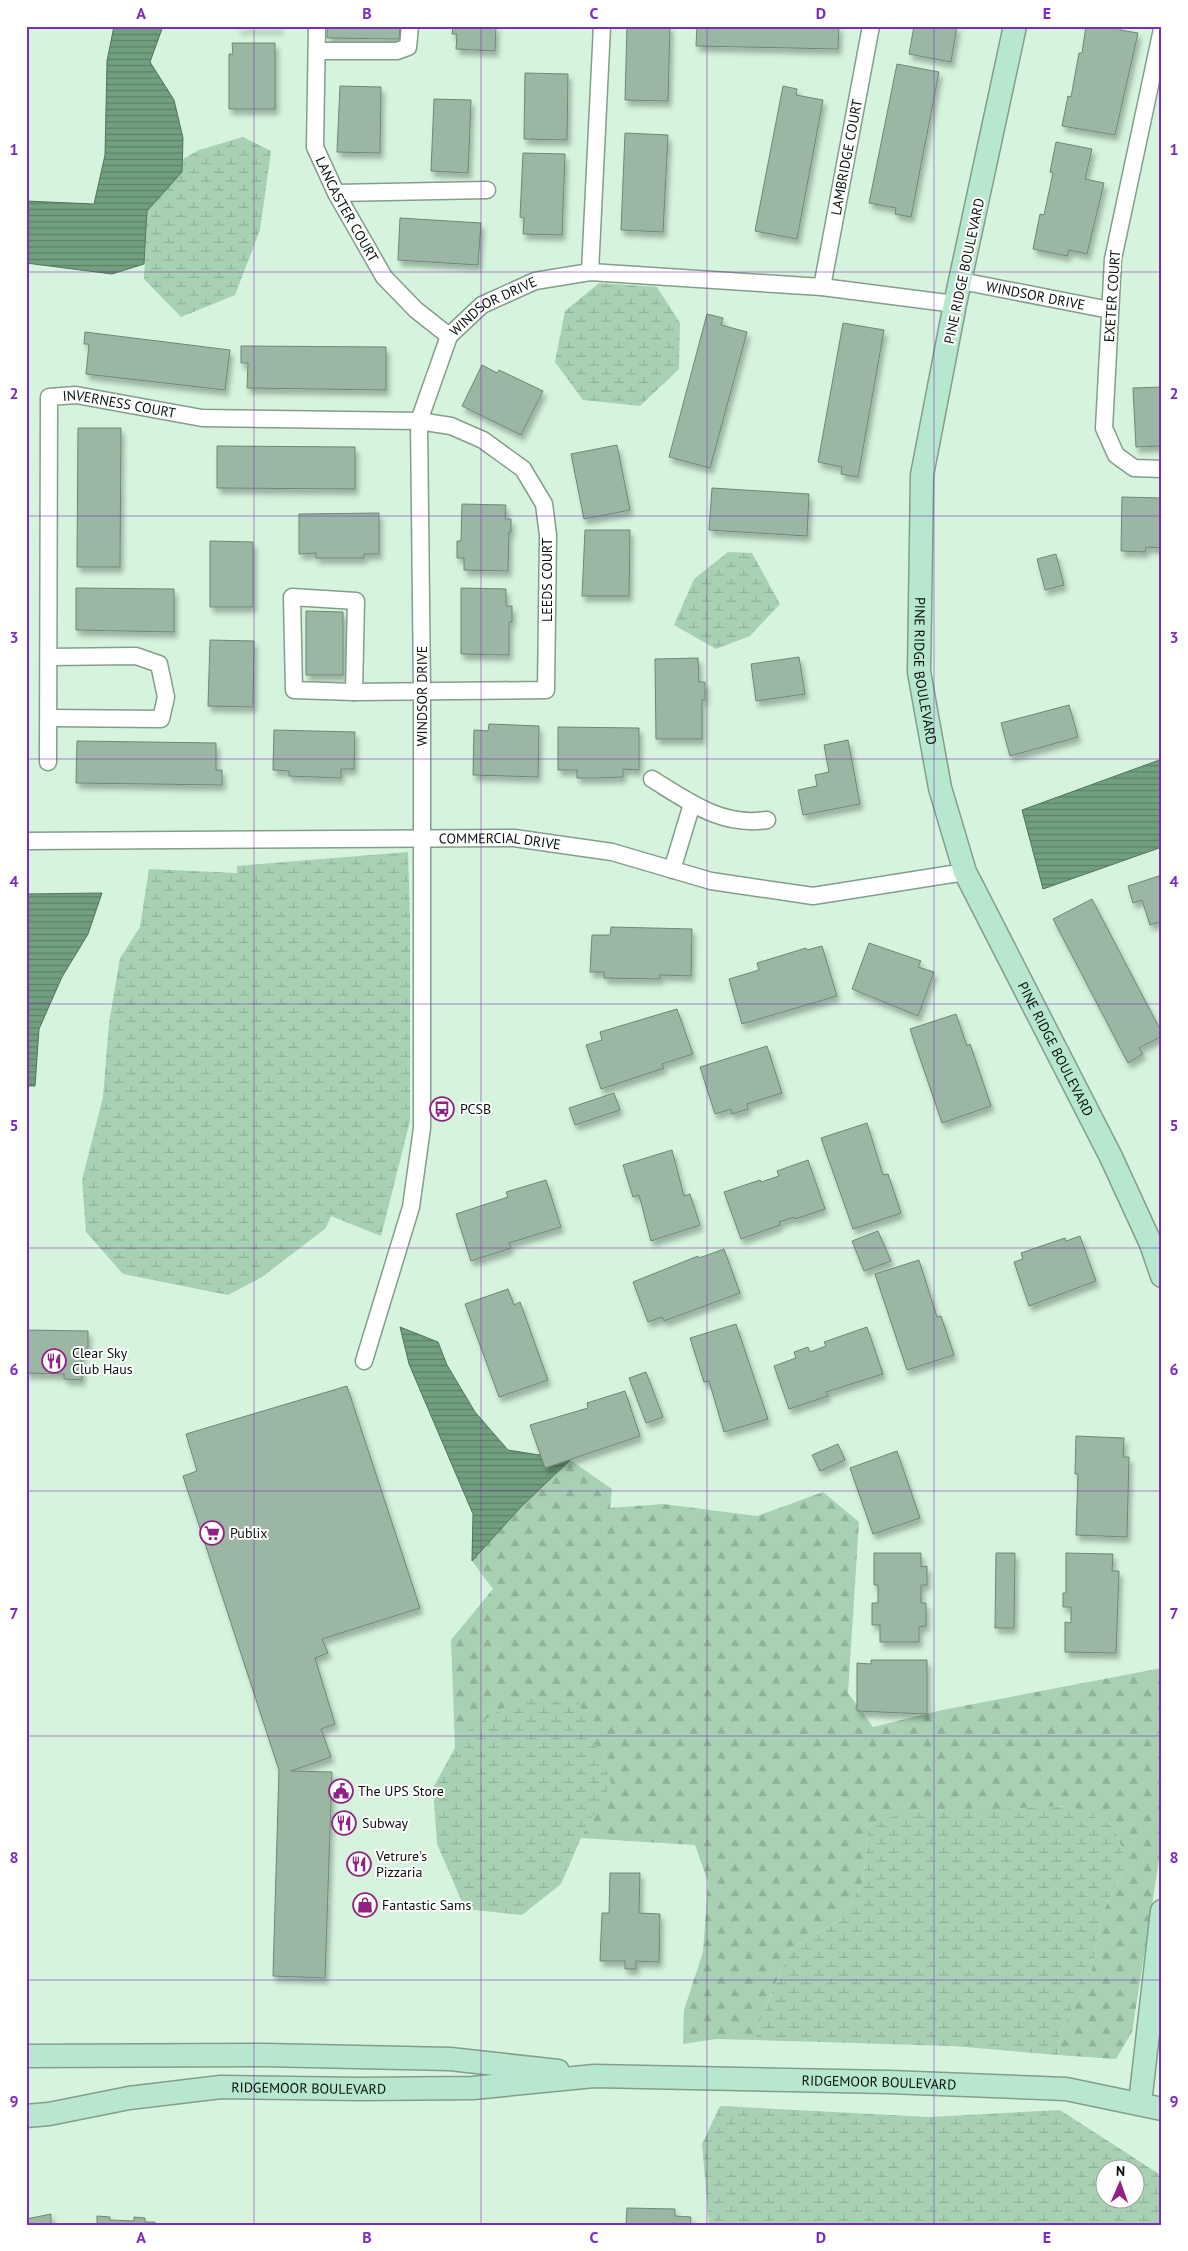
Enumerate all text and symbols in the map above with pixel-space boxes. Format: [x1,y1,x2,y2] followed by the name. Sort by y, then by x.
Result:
[136,3,146,23] text: A
[362,3,372,23] text: B
[590,3,599,23] text: C
[816,3,826,23] text: D
[1043,3,1051,23] text: E
[827,97,866,217] street label: LAMBRIDGE COURT
[9,139,19,159] text: 1
[1169,139,1179,159] text: 1
[312,154,383,265] street label: LANCASTER COURT
[940,196,988,346] street label: PINE RIDGE BOULEVARD
[1100,249,1124,343] street label: EXETER COURT
[446,272,539,340] street label: WINDSOR DRIVE
[985,277,1087,314] street label: WINDSOR DRIVE
[9,383,19,403] text: 2
[1169,383,1179,403] text: 2
[62,386,177,422] street label: INVERNESS COURT
[538,538,556,622] street label: LEEDS COURT
[910,597,941,746] street label: PINE RIDGE BOULEVARD
[9,627,19,647] text: 3
[1169,627,1179,647] text: 3
[413,646,431,746] street label: WINDSOR DRIVE
[439,829,562,854] street label: COMMERCIAL DRIVE
[9,871,19,891] text: 4
[1169,871,1179,891] text: 4
[1014,979,1098,1119] street label: PINE RIDGE BOULEVARD
[429,1096,455,1122] bus stop icon: PCSB
[460,1100,491,1118] place label: PCSB
[9,1115,19,1135] text: 5
[1169,1115,1179,1135] text: 5
[72,1344,133,1378] place label: Clear Sky Club Haus
[41,1348,67,1374] restaurant icon: Clear Sky Club Haus
[9,1359,19,1379] text: 6
[1169,1359,1179,1379] text: 6
[199,1520,225,1546] supermarket icon: Publix
[230,1524,268,1542] place label: Publix
[9,1603,19,1623] text: 7
[1169,1603,1179,1623] text: 7
[328,1778,354,1804] public building icon: The UPS Store
[358,1782,444,1800] place label: The UPS Store
[331,1810,357,1836] restaurant icon: Subway
[362,1814,409,1832] place label: Subway
[9,1847,19,1867] text: 8
[375,1847,427,1881] place label: Vetrure's Pizzaria
[1169,1847,1179,1867] text: 8
[346,1851,372,1877] restaurant icon: Vetrure's Pizzaria
[352,1892,378,1918] shop icon: Fantastic Sams
[382,1896,471,1914] place label: Fantastic Sams
[801,2071,957,2094] street label: RIDGEMOOR BOULEVARD
[231,2078,386,2098] street label: RIDGEMOOR BOULEVARD
[9,2091,19,2111] text: 9
[1169,2091,1179,2111] text: 9
[1096,2158,1146,2208] north arrow
[1116,2162,1125,2180] text: N
[136,2227,146,2247] text: A
[362,2227,372,2247] text: B
[590,2227,599,2247] text: C
[816,2227,826,2247] text: D
[1043,2227,1051,2247] text: E

